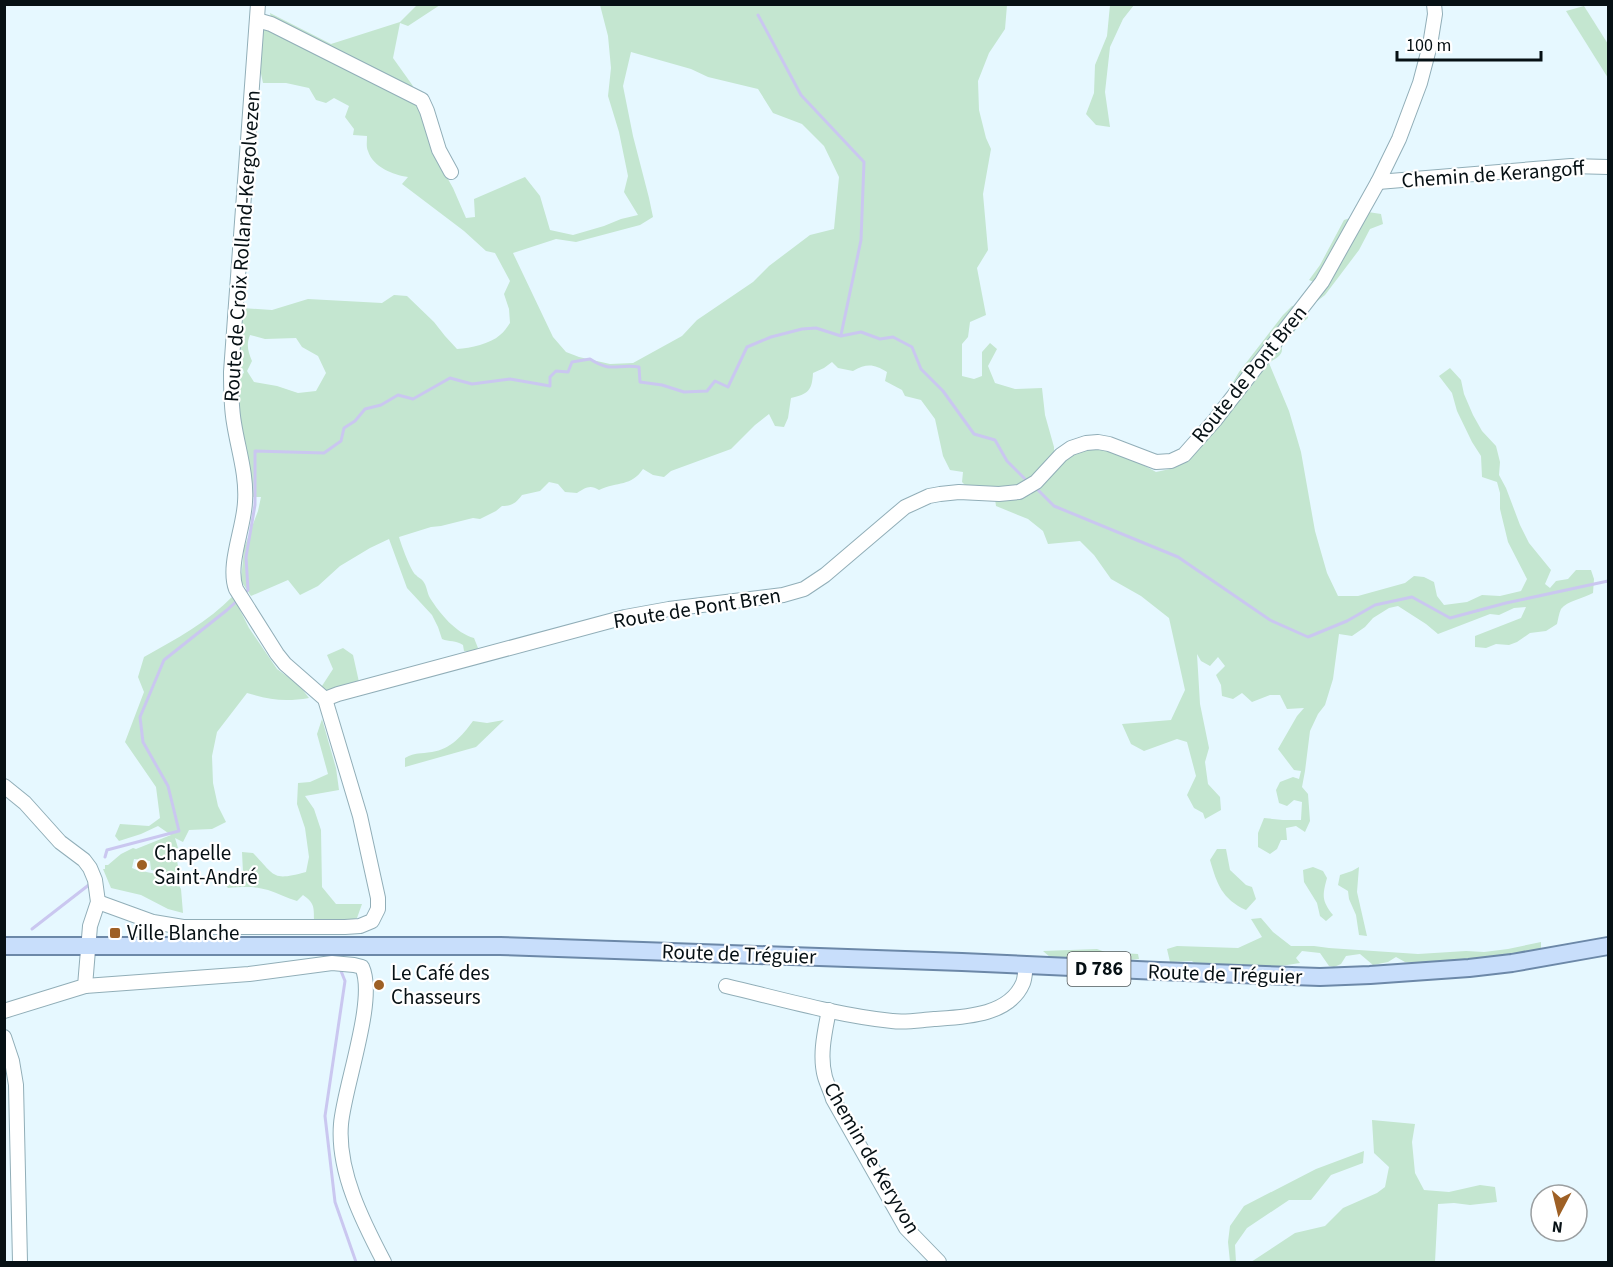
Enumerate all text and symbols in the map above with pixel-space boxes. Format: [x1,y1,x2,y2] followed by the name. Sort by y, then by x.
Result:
[1397,24,1541,62] scale bar
[1406,33,1451,58] text: 100 m
[216,89,268,403] street label: Route de Croix Rolland-Kergolvezen
[1400,153,1586,195] street label: Chemin de Kerangoff
[1184,299,1314,449] street label: Route de Pont Bren
[611,580,783,636] street label: Route de Pont Bren
[154,838,258,892] place label: Chapelle Saint-André
[135,858,149,872] marker: Chapelle Saint-André
[127,918,240,948] place label: Ville Blanche
[108,926,122,940] marker: Ville Blanche
[661,936,818,972] street label: Route de Tréguier
[1068,952,1130,986] road number: D 786
[1147,956,1304,992] street label: Route de Tréguier
[391,958,490,1012] place label: Le Café des Chasseurs
[372,978,386,992] marker: Le Café des Chasseurs
[816,1076,928,1240] street label: Chemin de Keryvon
[1529,1183,1589,1243] north arrow
[1551,1215,1564,1238] text: N

